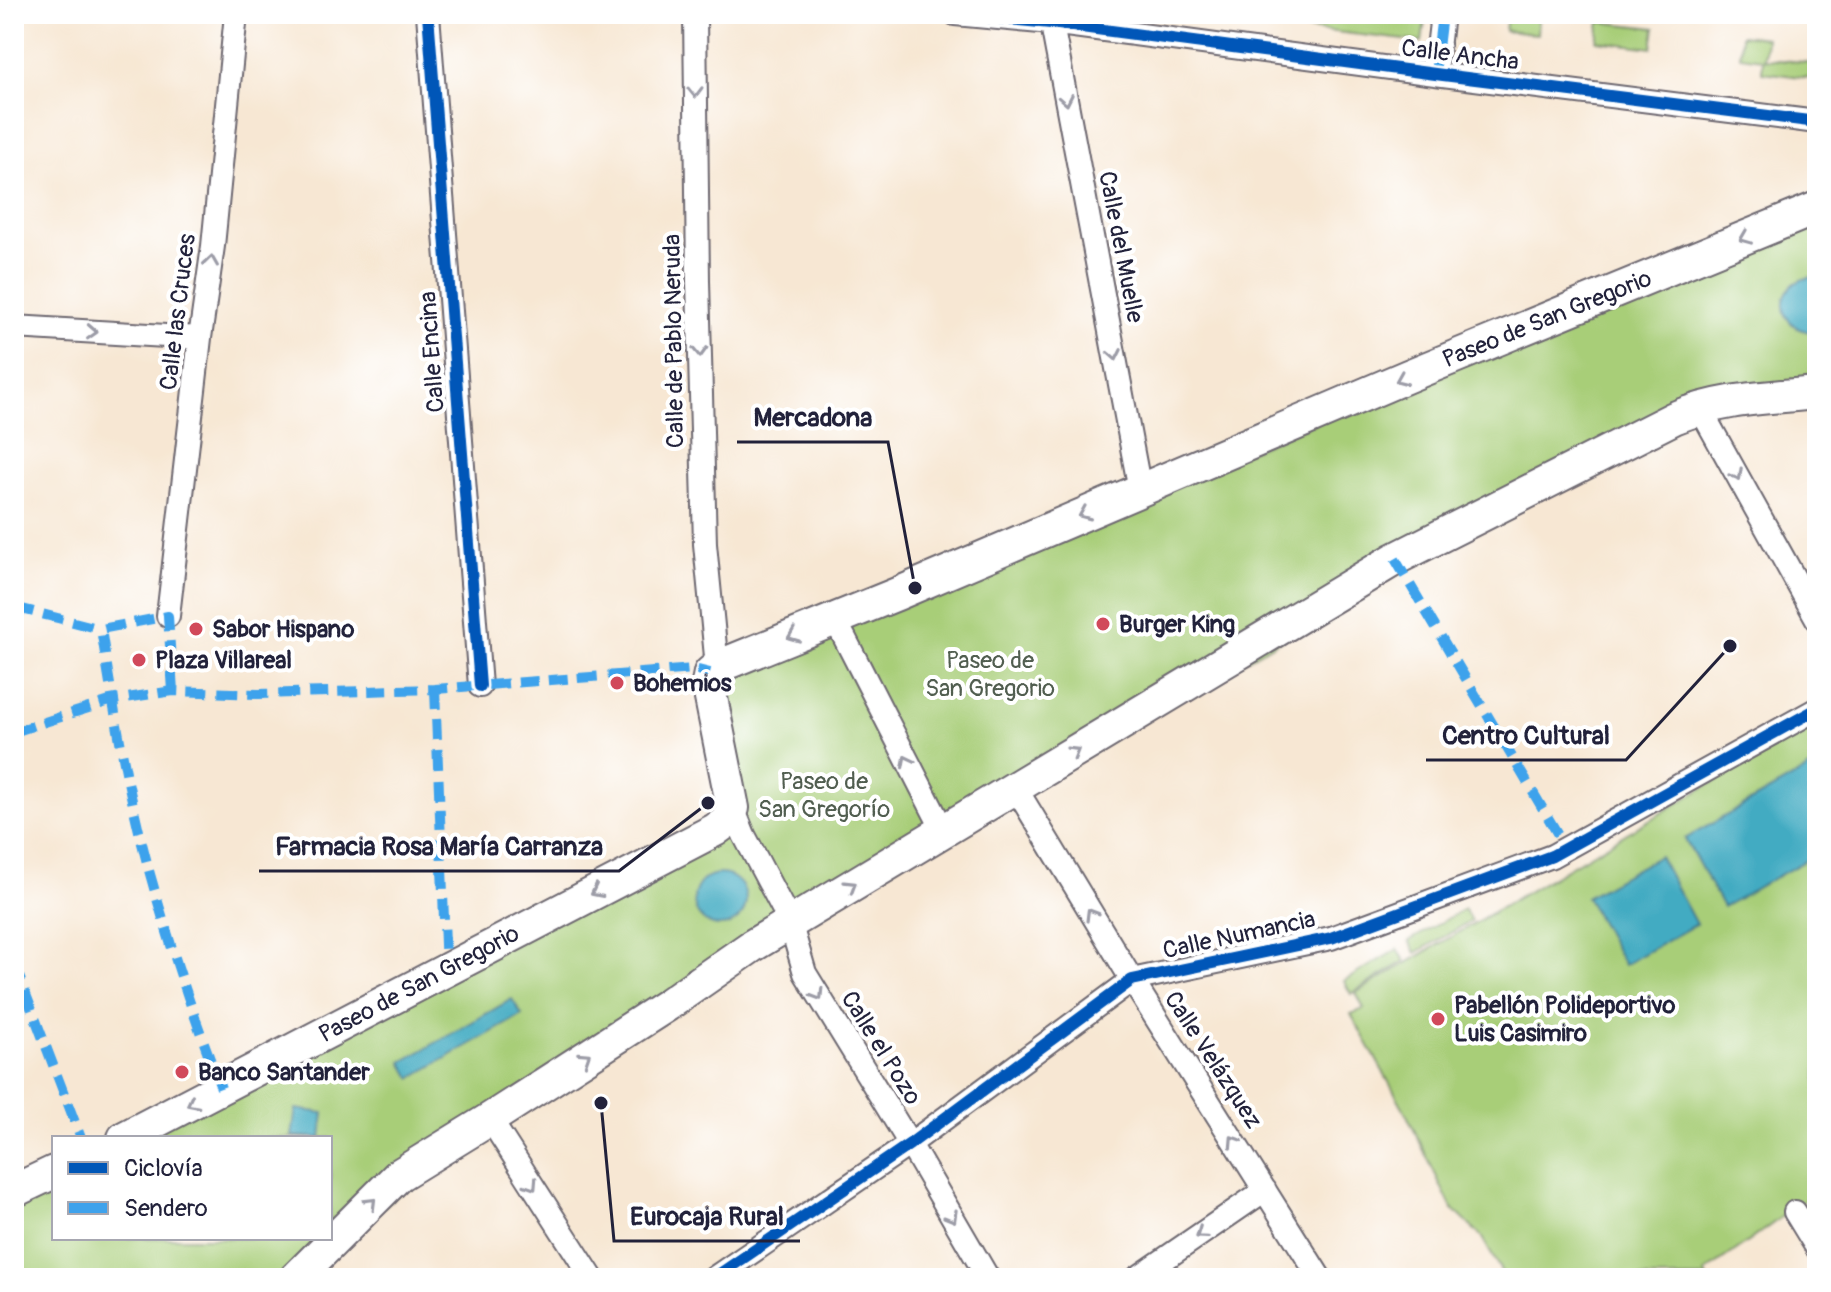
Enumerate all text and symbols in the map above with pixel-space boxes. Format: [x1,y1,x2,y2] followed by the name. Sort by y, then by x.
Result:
[1400,33,1520,77] street label: Calle Ancha
[687,86,704,99] one-way arrow
[1057,92,1074,106] one-way arrow
[1092,169,1150,325] street label: Calle del Muelle
[1739,228,1753,244] one-way arrow
[154,232,202,392] street label: Calle las Cruces
[658,234,690,448] street label: Calle de Pablo Neruda
[202,254,219,268] one-way arrow
[1438,264,1656,374] street label: Paseo de San Gregorio
[413,290,451,414] street label: Calle Encina
[86,323,99,340] one-way arrow
[691,346,708,359] one-way arrow
[1105,348,1122,362] one-way arrow
[1395,370,1409,386] one-way arrow
[737,392,888,442] callout: Mercadona
[754,402,872,434] text: Mercadona
[1727,466,1743,481] one-way arrow
[1078,504,1092,520] one-way arrow
[1119,610,1235,639] place label: Burger King
[212,615,355,644] place label: Sabor Hispano
[1094,615,1112,633] marker: Burger King
[187,620,205,638] marker: Sabor Hispano
[787,626,801,643] one-way arrow
[155,646,292,675] place label: Plaza Villareal
[925,646,1055,703] park label: Paseo de San Gregorio
[130,651,148,669] marker: Plaza Villareal
[633,669,732,698] place label: Bohemios
[608,674,626,692] marker: Bohemios
[1426,710,1626,760] callout: Centro Cultural
[1442,720,1610,752] text: Centro Cultural
[1065,747,1080,762] one-way arrow
[902,755,917,770] one-way arrow
[758,767,890,824] park label: Paseo de San Gregorío
[259,821,619,871] callout: Farmacia Rosa María Carranza
[275,831,603,863] text: Farmacia Rosa María Carranza
[842,880,857,896] one-way arrow
[590,882,605,898] one-way arrow
[1160,905,1318,965] street label: Calle Numancia
[1086,908,1101,923] one-way arrow
[314,919,524,1049] street label: Paseo de San Gregorio
[808,986,823,1000] one-way arrow
[835,986,927,1110] street label: Calle el Pozo
[1158,986,1268,1134] street label: Calle Velázquez
[1454,991,1676,1048] place label: Pabellón Polideportivo Luis Casimiro
[1429,1010,1447,1028] marker: Pabellón Polideportivo Luis Casimiro
[576,1052,591,1067] one-way arrow
[198,1058,370,1087] place label: Banco Santander
[173,1063,191,1081] marker: Banco Santander
[185,1093,200,1108] one-way arrow
[1228,1135,1243,1149] one-way arrow
[52,1136,332,1240] legend
[124,1154,203,1183] text: Ciclovía
[522,1176,537,1191] one-way arrow
[614,1191,800,1241] callout: Eurocaja Rural
[124,1194,208,1223] text: Sendero
[362,1198,376,1212] one-way arrow
[630,1201,784,1233] text: Eurocaja Rural
[942,1208,958,1223] one-way arrow
[1196,1224,1210,1239] one-way arrow

